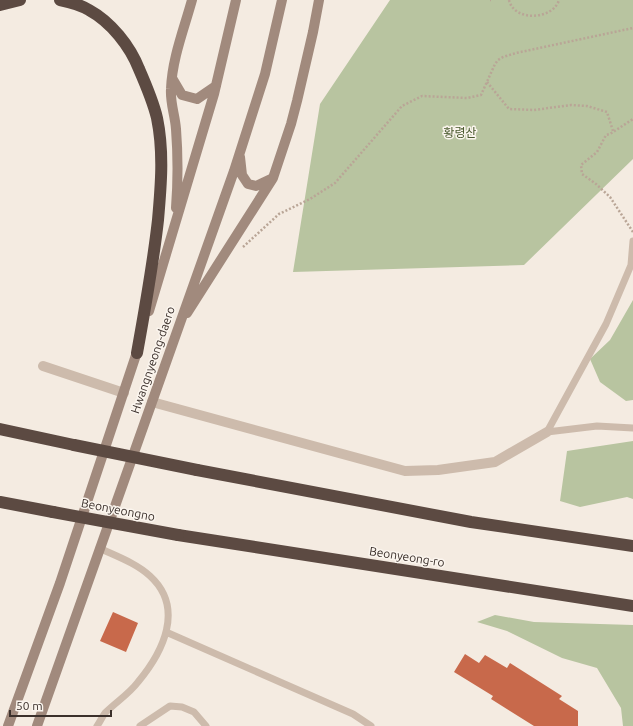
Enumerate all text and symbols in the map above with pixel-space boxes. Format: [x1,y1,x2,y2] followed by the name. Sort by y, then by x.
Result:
[443,126,477,139] park label: 황령산
[128,305,177,415] street label: Hwangnyeong-daero
[80,496,156,523] street label: Beonyeongno
[368,544,446,569] street label: Beonyeong-ro
[10,692,111,718] scale bar
[16,699,43,712] text: 50 m

